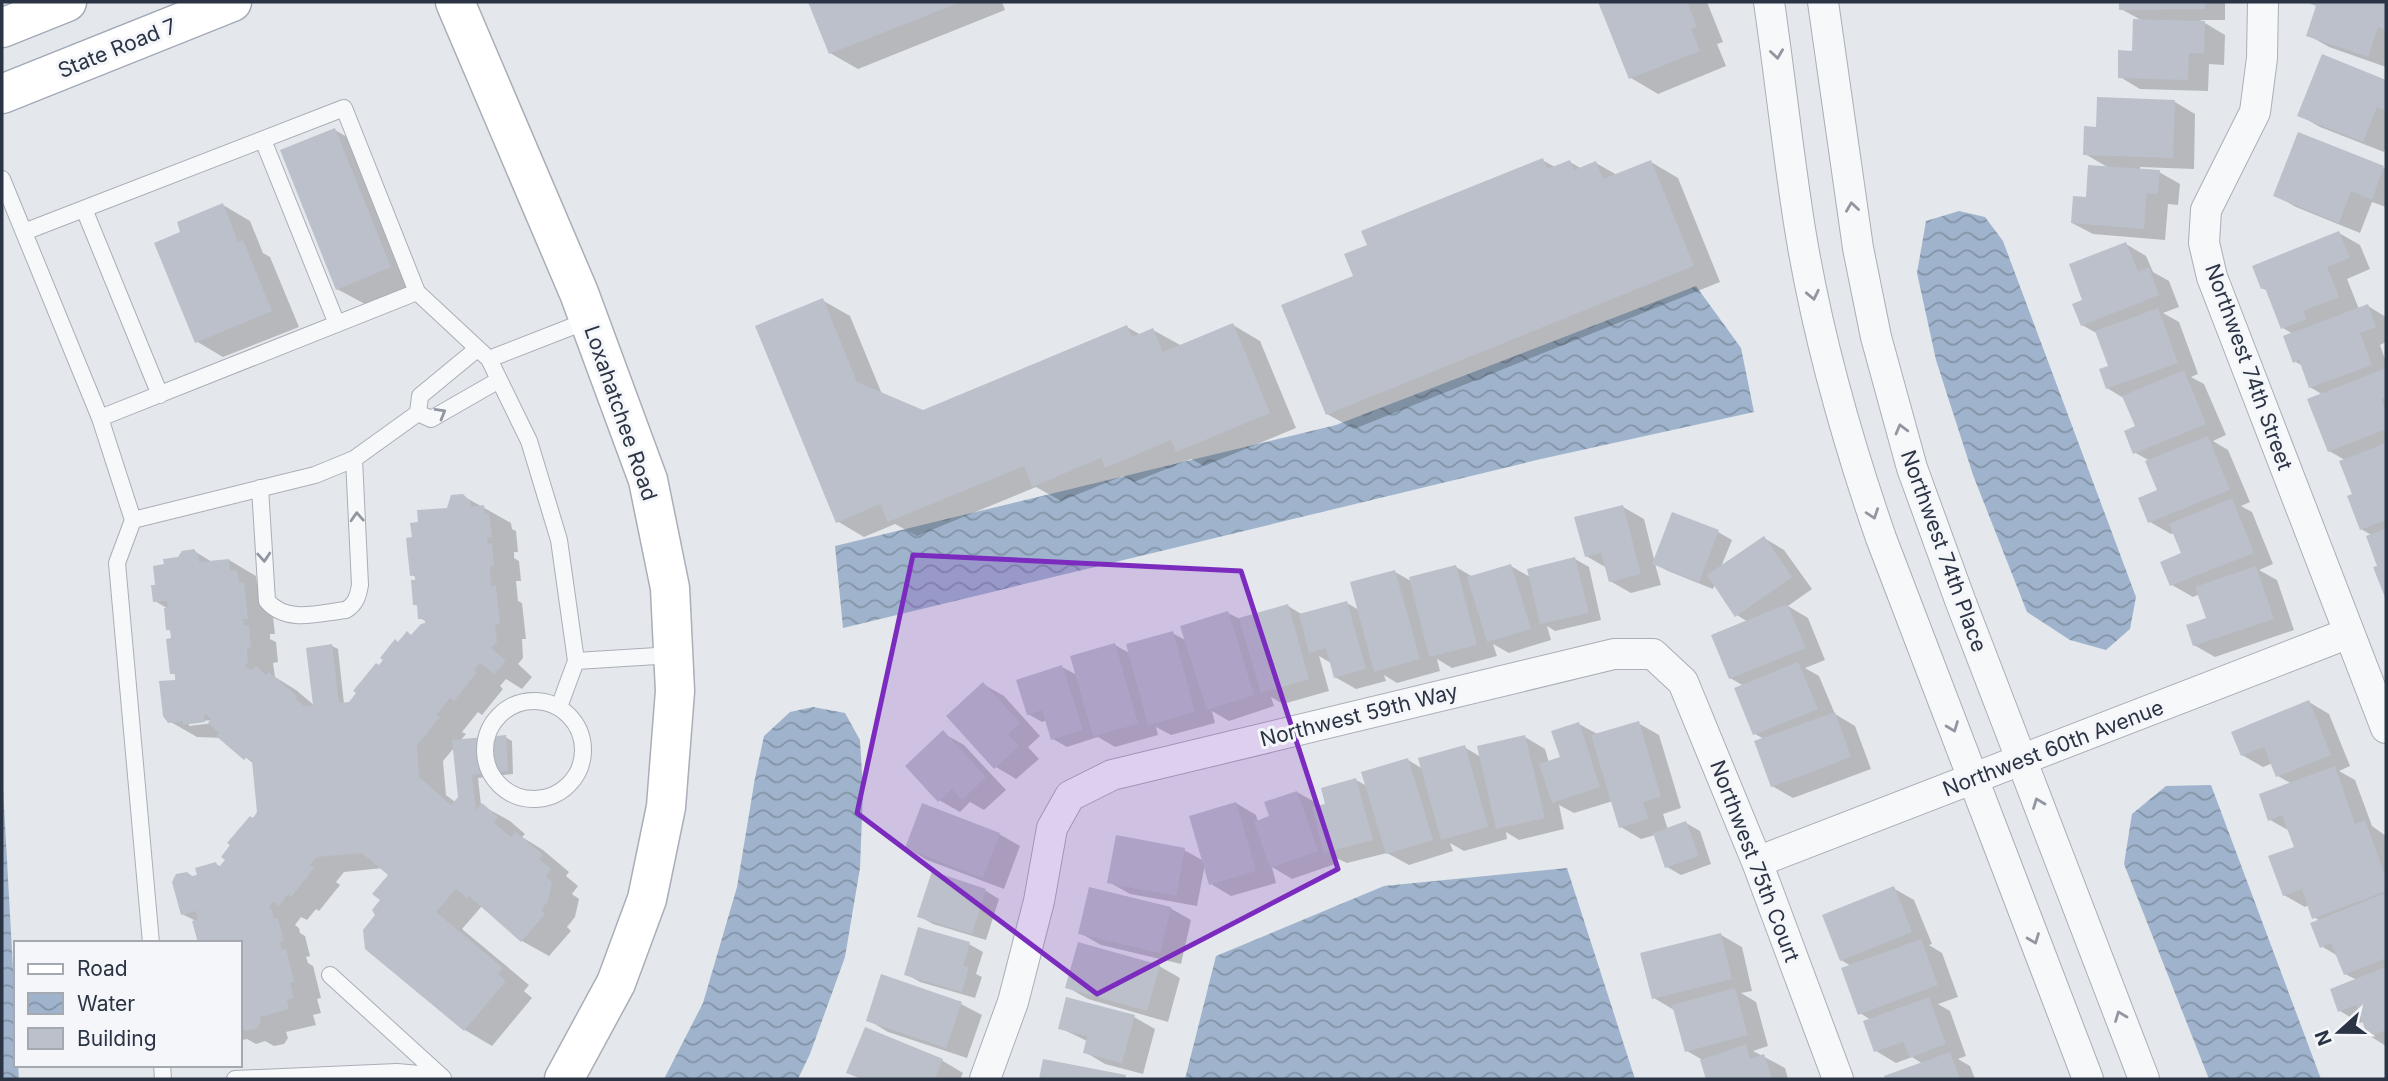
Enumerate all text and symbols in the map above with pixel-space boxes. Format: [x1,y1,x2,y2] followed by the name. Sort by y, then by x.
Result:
[54,13,180,83] street label: State Road 7
[1769,48,1784,60] one-way arrow
[1845,201,1860,213] one-way arrow
[2200,261,2298,474] street label: Northwest 74th Street
[1805,289,1820,301] one-way arrow
[579,322,663,504] street label: Loxahatchee Road
[434,408,447,421] one-way arrow
[1895,423,1910,435] one-way arrow
[1896,447,1992,655] street label: Northwest 74th Place
[1865,507,1879,520] one-way arrow
[350,511,365,522] one-way arrow
[257,551,272,562] one-way arrow
[1257,678,1461,752] street label: Northwest 59th Way
[1939,694,2167,802] street label: Northwest 60th Avenue
[1945,720,1959,732] one-way arrow
[1705,757,1805,965] street label: Northwest 75th Court
[2032,798,2046,810] one-way arrow
[2026,933,2040,945] one-way arrow
[14,941,242,1067] legend
[77,956,128,981] text: Road
[77,991,135,1016] text: Water
[2304,997,2374,1067] north arrow
[2114,1010,2128,1022] one-way arrow
[77,1026,157,1051] text: Building
[2310,1027,2337,1049] text: N

